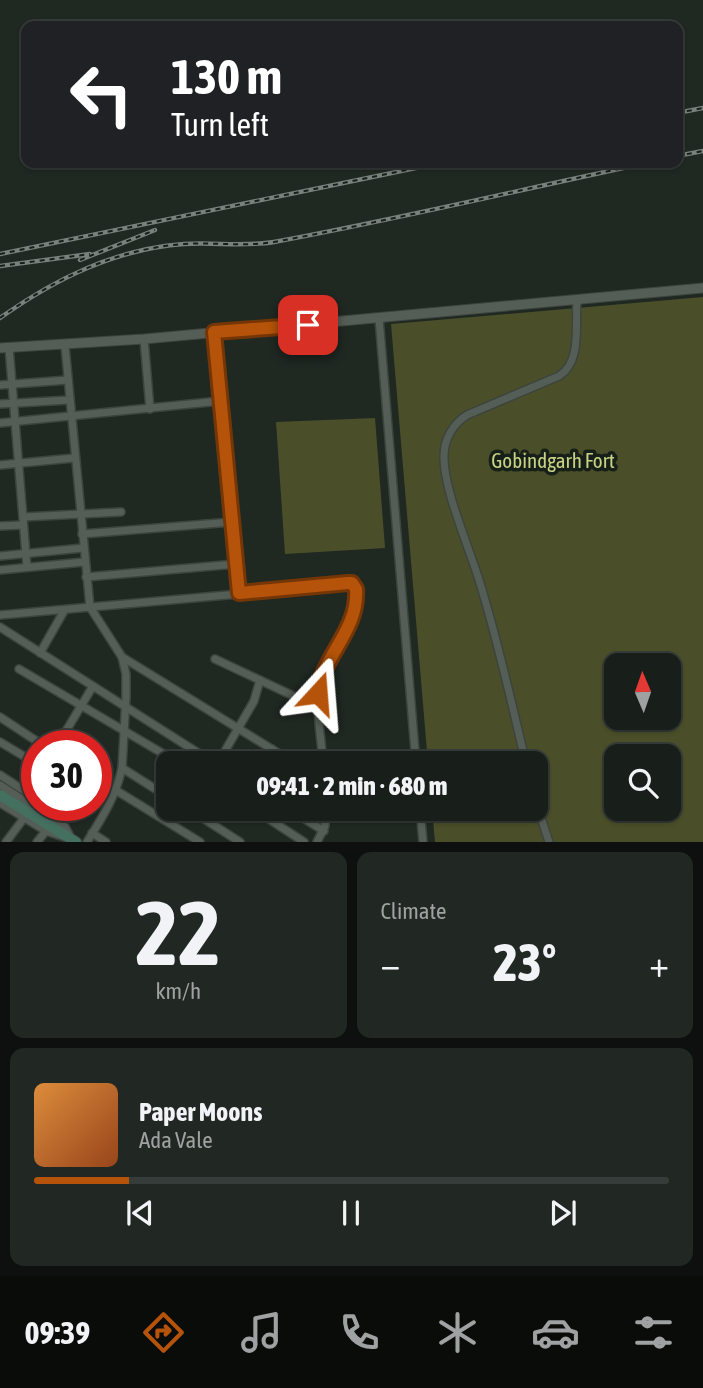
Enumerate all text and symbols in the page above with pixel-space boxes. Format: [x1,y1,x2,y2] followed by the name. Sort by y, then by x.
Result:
[171,48,282,104] text: 130 m
[56,49,147,140] icon: left
[171,106,269,143] text: Turn left
[278,295,338,355] pin
[289,306,327,344] icon: arrive
[491,448,615,472] park label: Gobindgarh Fort
[604,653,681,730] north arrow
[604,653,681,821] map controls
[281,656,355,730] position arrow
[21,730,112,821] speed limit sign: 30
[604,744,681,821] button: search
[257,771,447,801] text: 09:41 · 2 min · 680 m
[135,880,221,984] text: 22
[381,898,446,924] text: Climate
[493,932,556,992] text: 23°
[381,942,400,985] text: −
[649,942,669,985] text: +
[155,978,201,1004] text: km/h
[139,1097,262,1127] text: Paper Moons
[139,1127,213,1153] text: Ada Vale
[121,1194,159,1232] icon: previous
[332,1194,370,1232] icon: pause
[544,1194,582,1232] icon: next
[139,1308,188,1357] icon: directions
[237,1308,286,1357] icon: music
[335,1308,384,1357] icon: phone
[433,1308,482,1357] icon: climate
[531,1308,580,1357] icon: car
[629,1308,678,1357] icon: filters
[25,1314,90,1351] text: 09:39

